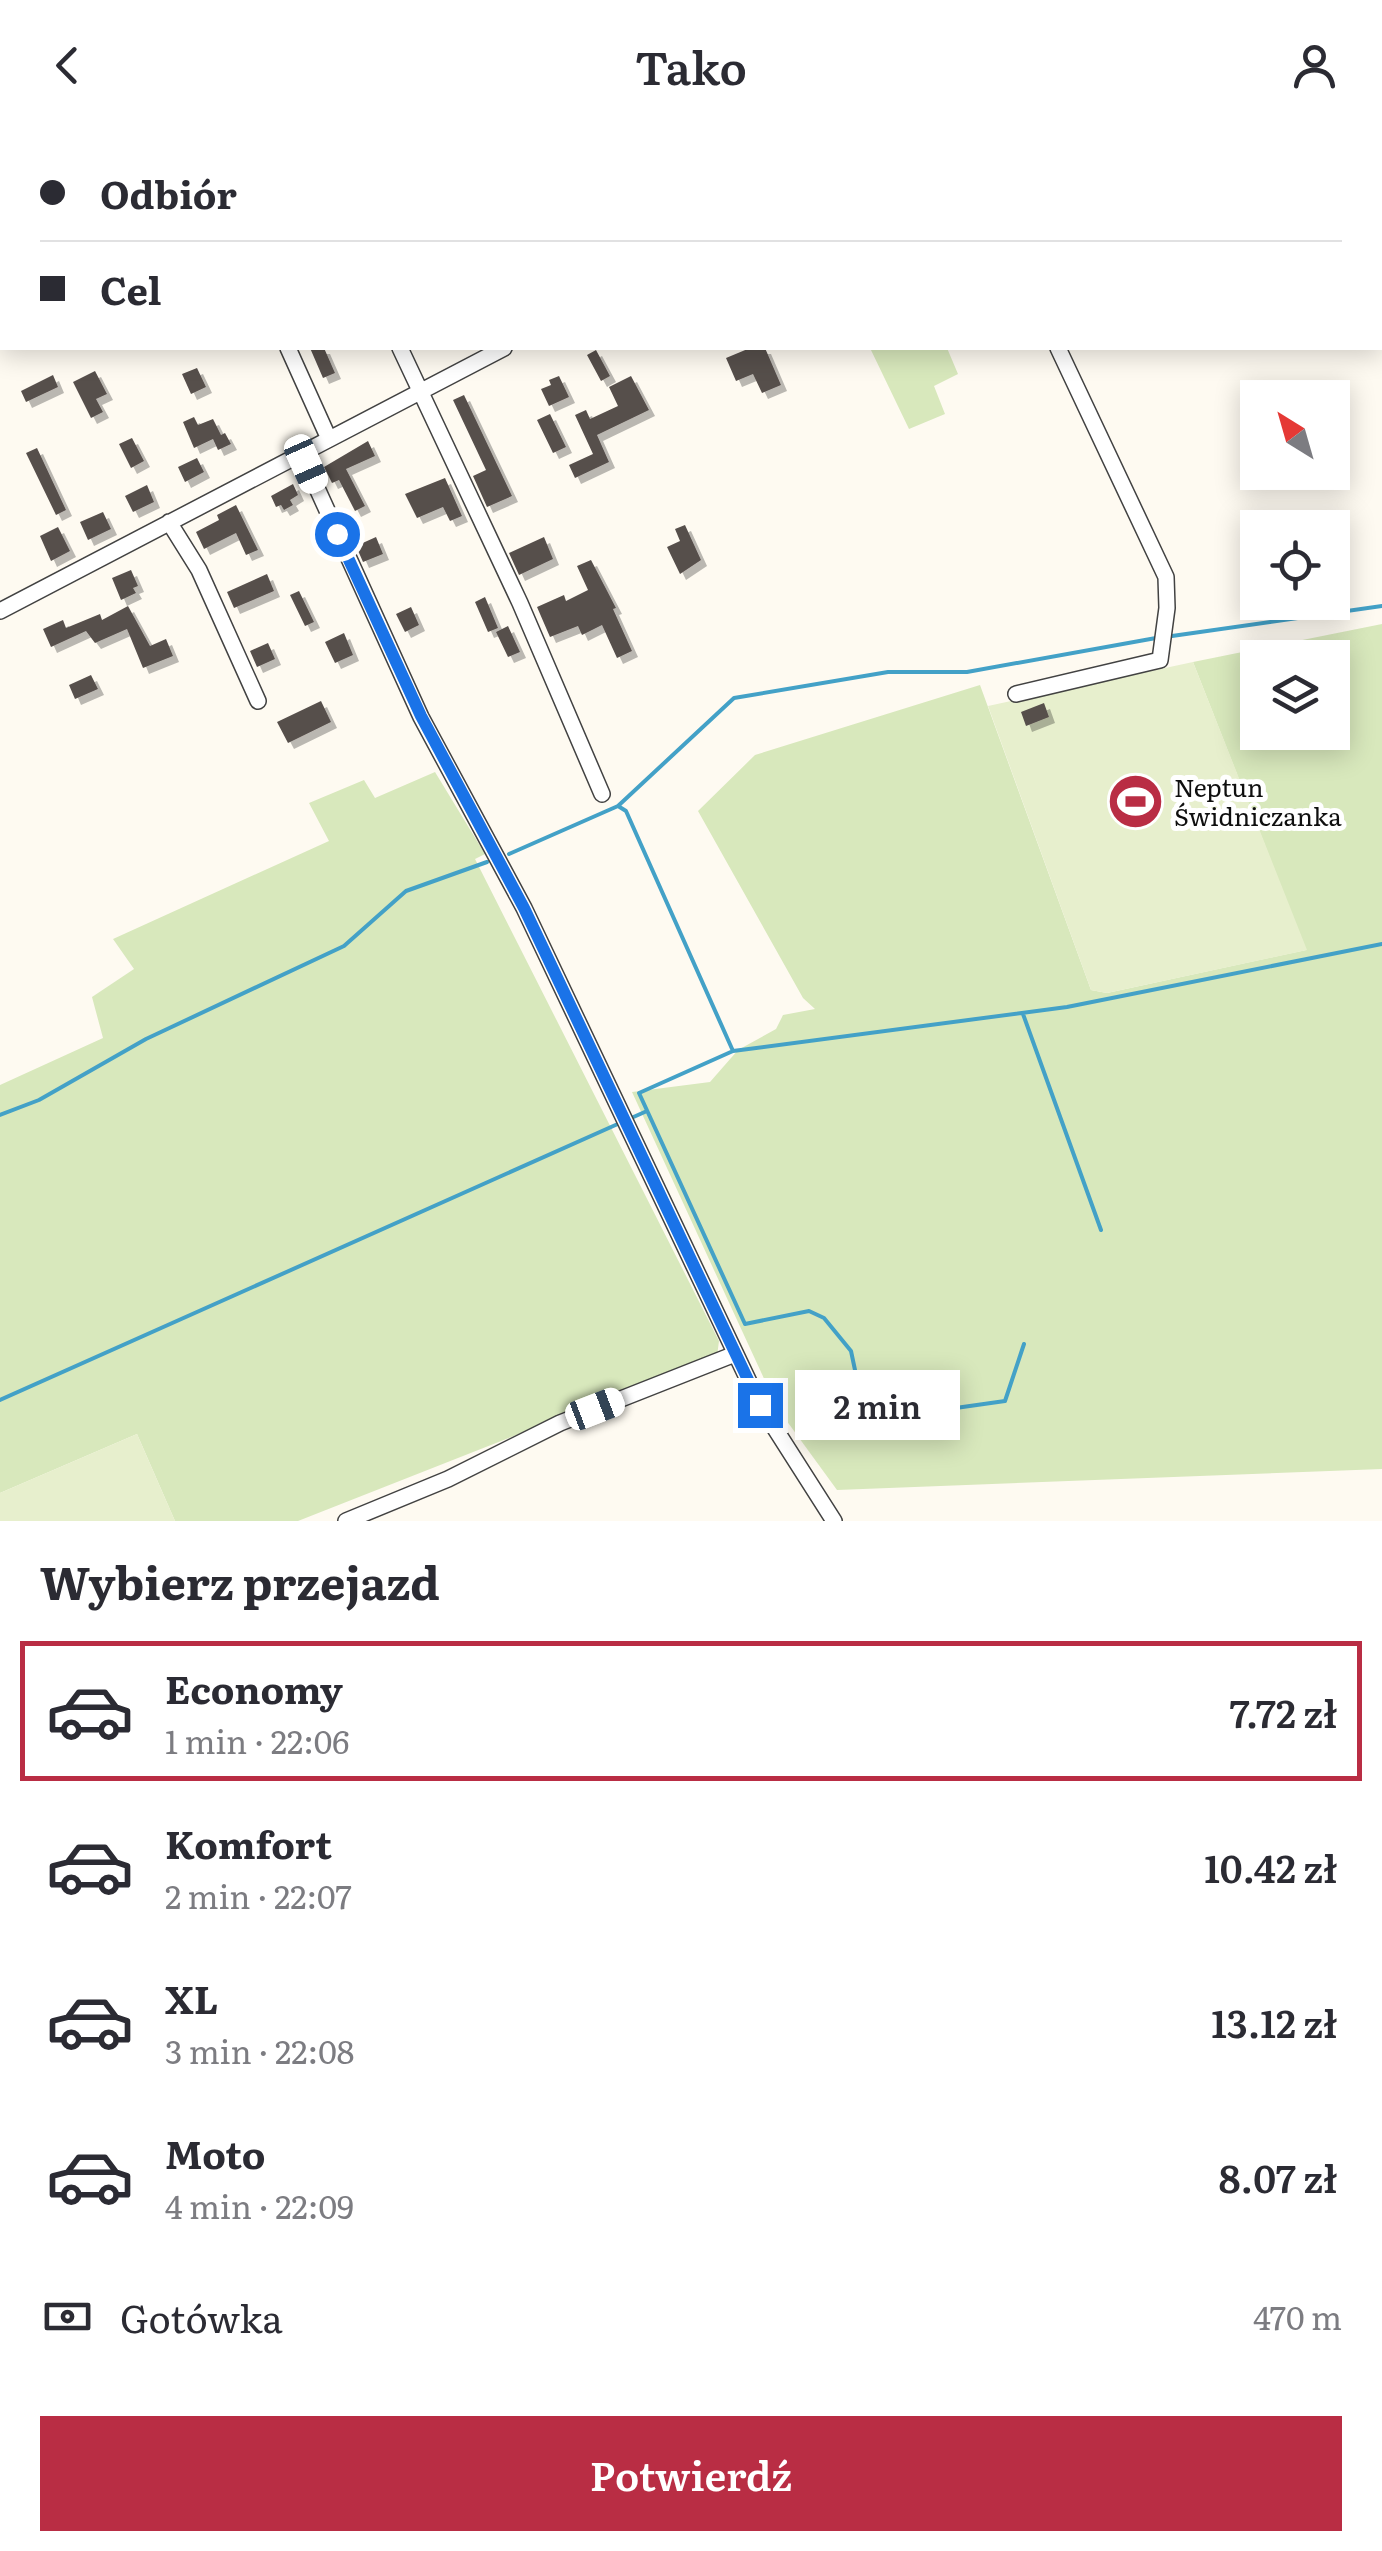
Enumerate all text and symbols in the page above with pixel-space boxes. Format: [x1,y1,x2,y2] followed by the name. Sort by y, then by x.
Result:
[635,32,747,99] text: Tako
[40,38,95,93] icon: back
[1287,38,1342,93] icon: person
[100,164,237,221] text: Odbiór
[100,260,162,317] text: Cel
[1240,380,1350,490] north arrow
[1240,380,1350,750] map controls
[280,430,332,498] car
[1240,510,1350,620] button: locate
[315,512,360,557] route start
[1240,640,1350,750] button: layers
[1174,768,1342,834] place label: Neptun Świdniczanka
[1105,772,1165,832] sports icon: Neptun Świdniczanka
[795,1370,960,1440] callout: 2 min
[834,1381,921,1429] text: 2 min
[738,1383,783,1428] route end
[562,1384,628,1434] car
[40,1547,440,1614] text: Wybierz przejazd
[165,1659,343,1716] text: Economy
[45,1666,135,1756] icon: car
[1229,1683,1337,1740] text: 7.72 zł
[165,1716,350,1764] text: 1 min · 22:06
[165,1814,332,1871] text: Komfort
[45,1821,135,1911] icon: car
[1204,1838,1337,1895] text: 10.42 zł
[165,1871,352,1919] text: 2 min · 22:07
[165,1969,218,2026] text: XL
[45,1976,135,2066] icon: car
[1211,1993,1337,2050] text: 13.12 zł
[165,2026,354,2074] text: 3 min · 22:08
[165,2124,265,2181] text: Moto
[45,2131,135,2221] icon: car
[1219,2148,1337,2205] text: 8.07 zł
[165,2181,354,2229] text: 4 min · 22:09
[120,2288,283,2345] text: Gotówka
[40,2289,95,2344] icon: cash
[1253,2292,1342,2340] text: 470 m
[40,2416,1342,2531] button: Potwierdź

